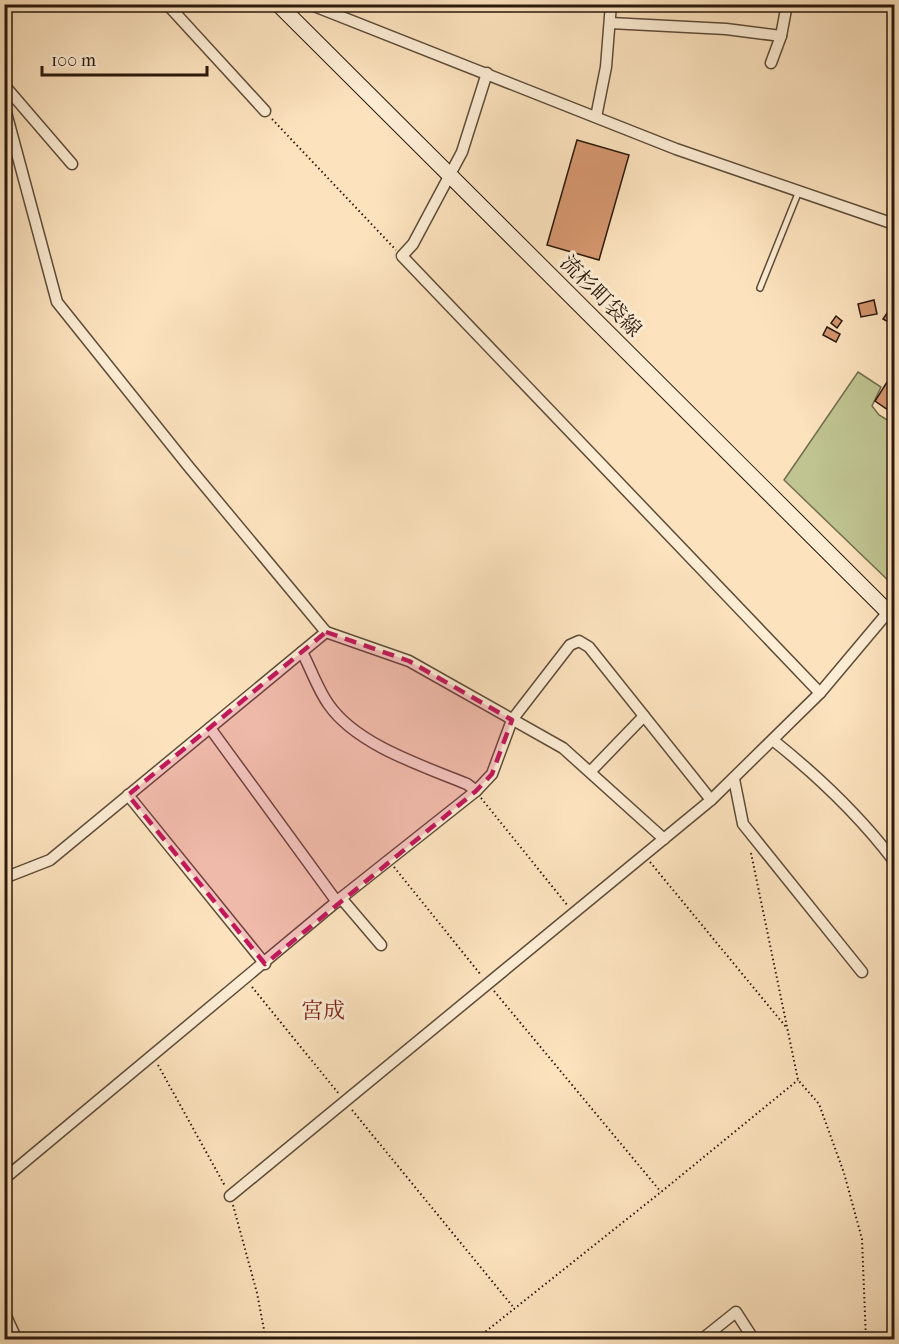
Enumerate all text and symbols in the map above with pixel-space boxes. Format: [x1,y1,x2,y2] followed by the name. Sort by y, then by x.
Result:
[42,39,207,77] scale bar
[51,50,96,71] text: 100 m
[555,250,647,342] street label: 流杉町袋線
[301,998,345,1024] district label: 宮成

